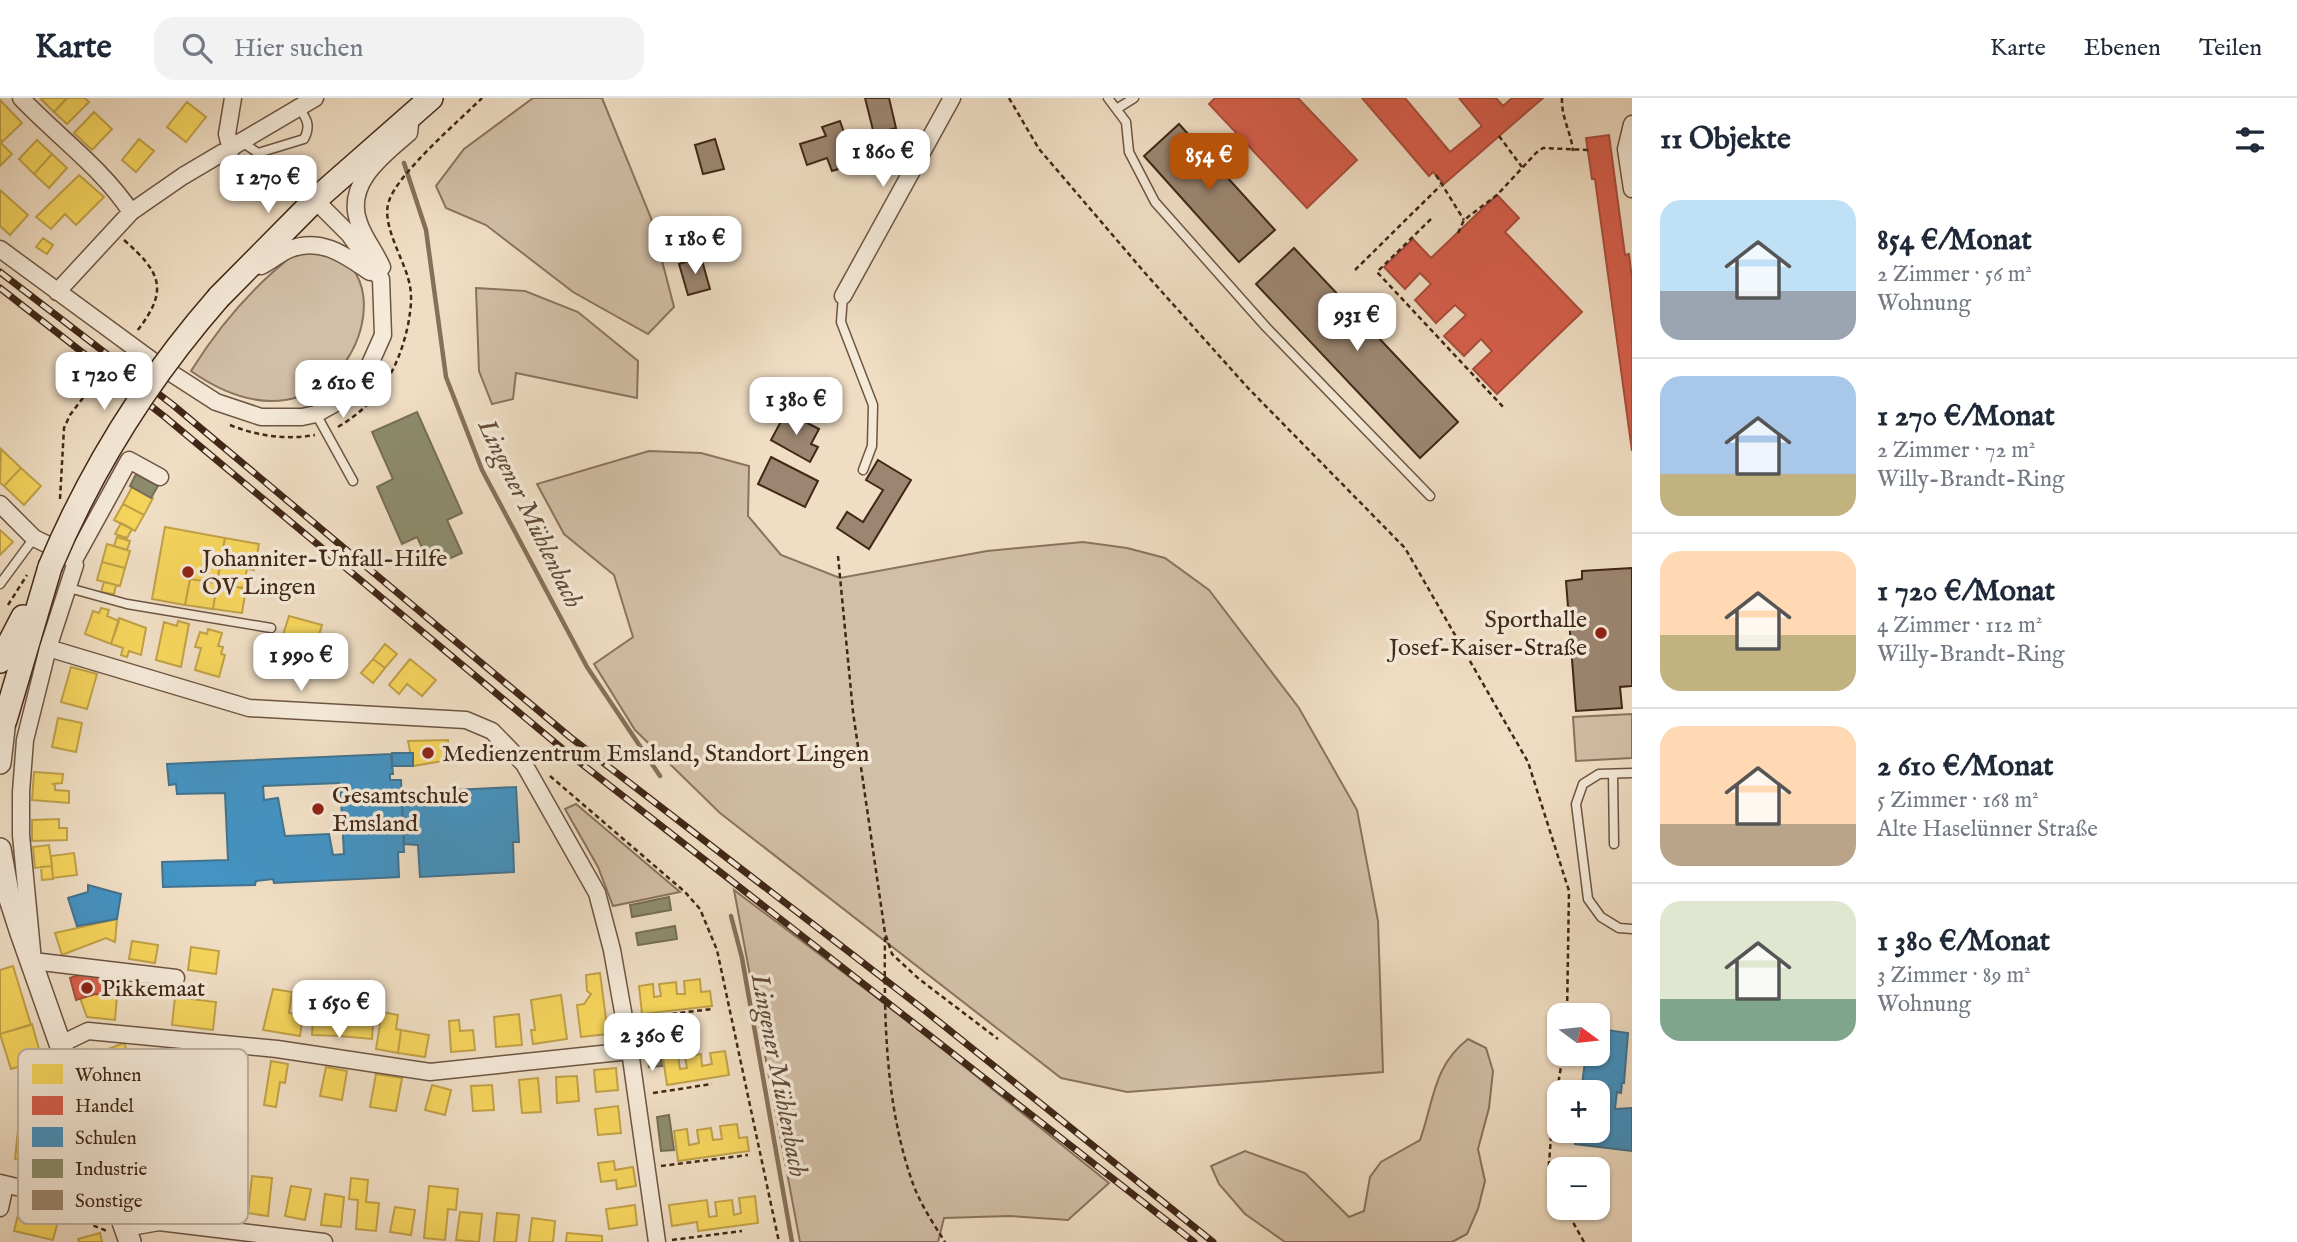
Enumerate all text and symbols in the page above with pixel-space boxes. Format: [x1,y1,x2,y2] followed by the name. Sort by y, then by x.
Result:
[154,17,644,80] search box
[35,27,112,69] text: Karte
[178,29,216,67] icon: search
[234,32,363,65] text: Hier suchen
[1990,33,2046,64] text: Karte
[2084,33,2161,64] text: Ebenen
[2199,33,2262,64] text: Teilen
[1660,121,1791,159] text: 11 Objekte
[2231,121,2269,159] icon: filters
[818,130,948,189] pin: 1 860 €
[1160,134,1258,193] pin: 854 €
[852,137,914,166] text: 1 860 €
[1185,141,1233,170] text: 854 €
[203,156,333,215] pin: 1 270 €
[236,163,300,192] text: 1 270 €
[630,216,760,276] pin: 1 180 €
[1877,222,2032,260] text: 854 €/Monat
[665,224,725,253] text: 1 180 €
[1716,228,1800,312] icon: home
[1877,260,2032,289] text: 2 Zimmer · 56 m²
[1877,289,1971,318] text: Wohnung
[1308,294,1406,353] pin: 931 €
[1334,301,1380,330] text: 931 €
[39,352,169,412] pin: 1 720 €
[72,360,136,389] text: 1 720 €
[278,360,408,420] pin: 2 610 €
[311,368,375,397] text: 2 610 €
[731,378,861,437] pin: 1 380 €
[766,385,827,414] text: 1 380 €
[1877,398,2055,436] text: 1 270 €/Monat
[1716,404,1800,488] icon: home
[468,413,590,614] water label: Lingener Mühlenbach
[1877,436,2035,465] text: 2 Zimmer · 72 m²
[1877,465,2064,494] text: Willy-Brandt-Ring
[199,544,447,603] place label: Johanniter-Unfall-Hilfe OV Lingen
[180,564,196,580] marker: Johanniter-Unfall-Hilfe OV Lingen
[1877,573,2055,611] text: 1 720 €/Monat
[1716,579,1800,663] icon: home
[1386,605,1587,664] place label: Sporthalle Josef-Kaiser-Straße
[1877,611,2042,640] text: 4 Zimmer · 112 m²
[1593,625,1609,641] marker: Sporthalle Josef-Kaiser-Straße
[236,634,366,693] pin: 1 990 €
[1877,640,2064,669] text: Willy-Brandt-Ring
[269,641,333,670] text: 1 990 €
[442,739,870,770] place label: Medienzentrum Emsland, Standort Lingen
[420,745,436,761] marker: Medienzentrum Emsland, Standort Lingen
[1877,748,2053,786] text: 2 610 €/Monat
[1716,754,1800,838] icon: home
[332,781,469,840] place label: Gesamtschule Emsland
[1877,786,2039,815] text: 5 Zimmer · 168 m²
[310,801,326,817] marker: Gesamtschule Emsland
[1877,815,2098,844] text: Alte Haselünner Straße
[1877,923,2050,961] text: 1 380 €/Monat
[1716,929,1800,1013] icon: home
[1877,961,2031,990] text: 3 Zimmer · 89 m²
[741,970,814,1180] water label: Lingener Mühlenbach
[101,974,205,1005] place label: Pikkemaat
[79,980,95,996] marker: Pikkemaat
[274,981,404,1040] pin: 1 650 €
[308,988,370,1017] text: 1 650 €
[1877,990,1971,1019] text: Wohnung
[1547,1003,1610,1066] north arrow
[1547,1003,1610,1220] map controls
[587,1014,717,1073] pin: 2 360 €
[620,1021,684,1050] text: 2 360 €
[18,1049,248,1224] legend
[75,1064,141,1088] text: Wohnen
[1547,1080,1610,1143] button: +
[75,1095,135,1119] text: Handel
[75,1127,137,1151] text: Schulen
[1547,1157,1610,1220] button: −
[75,1158,147,1182] text: Industrie
[75,1190,143,1214] text: Sonstige

